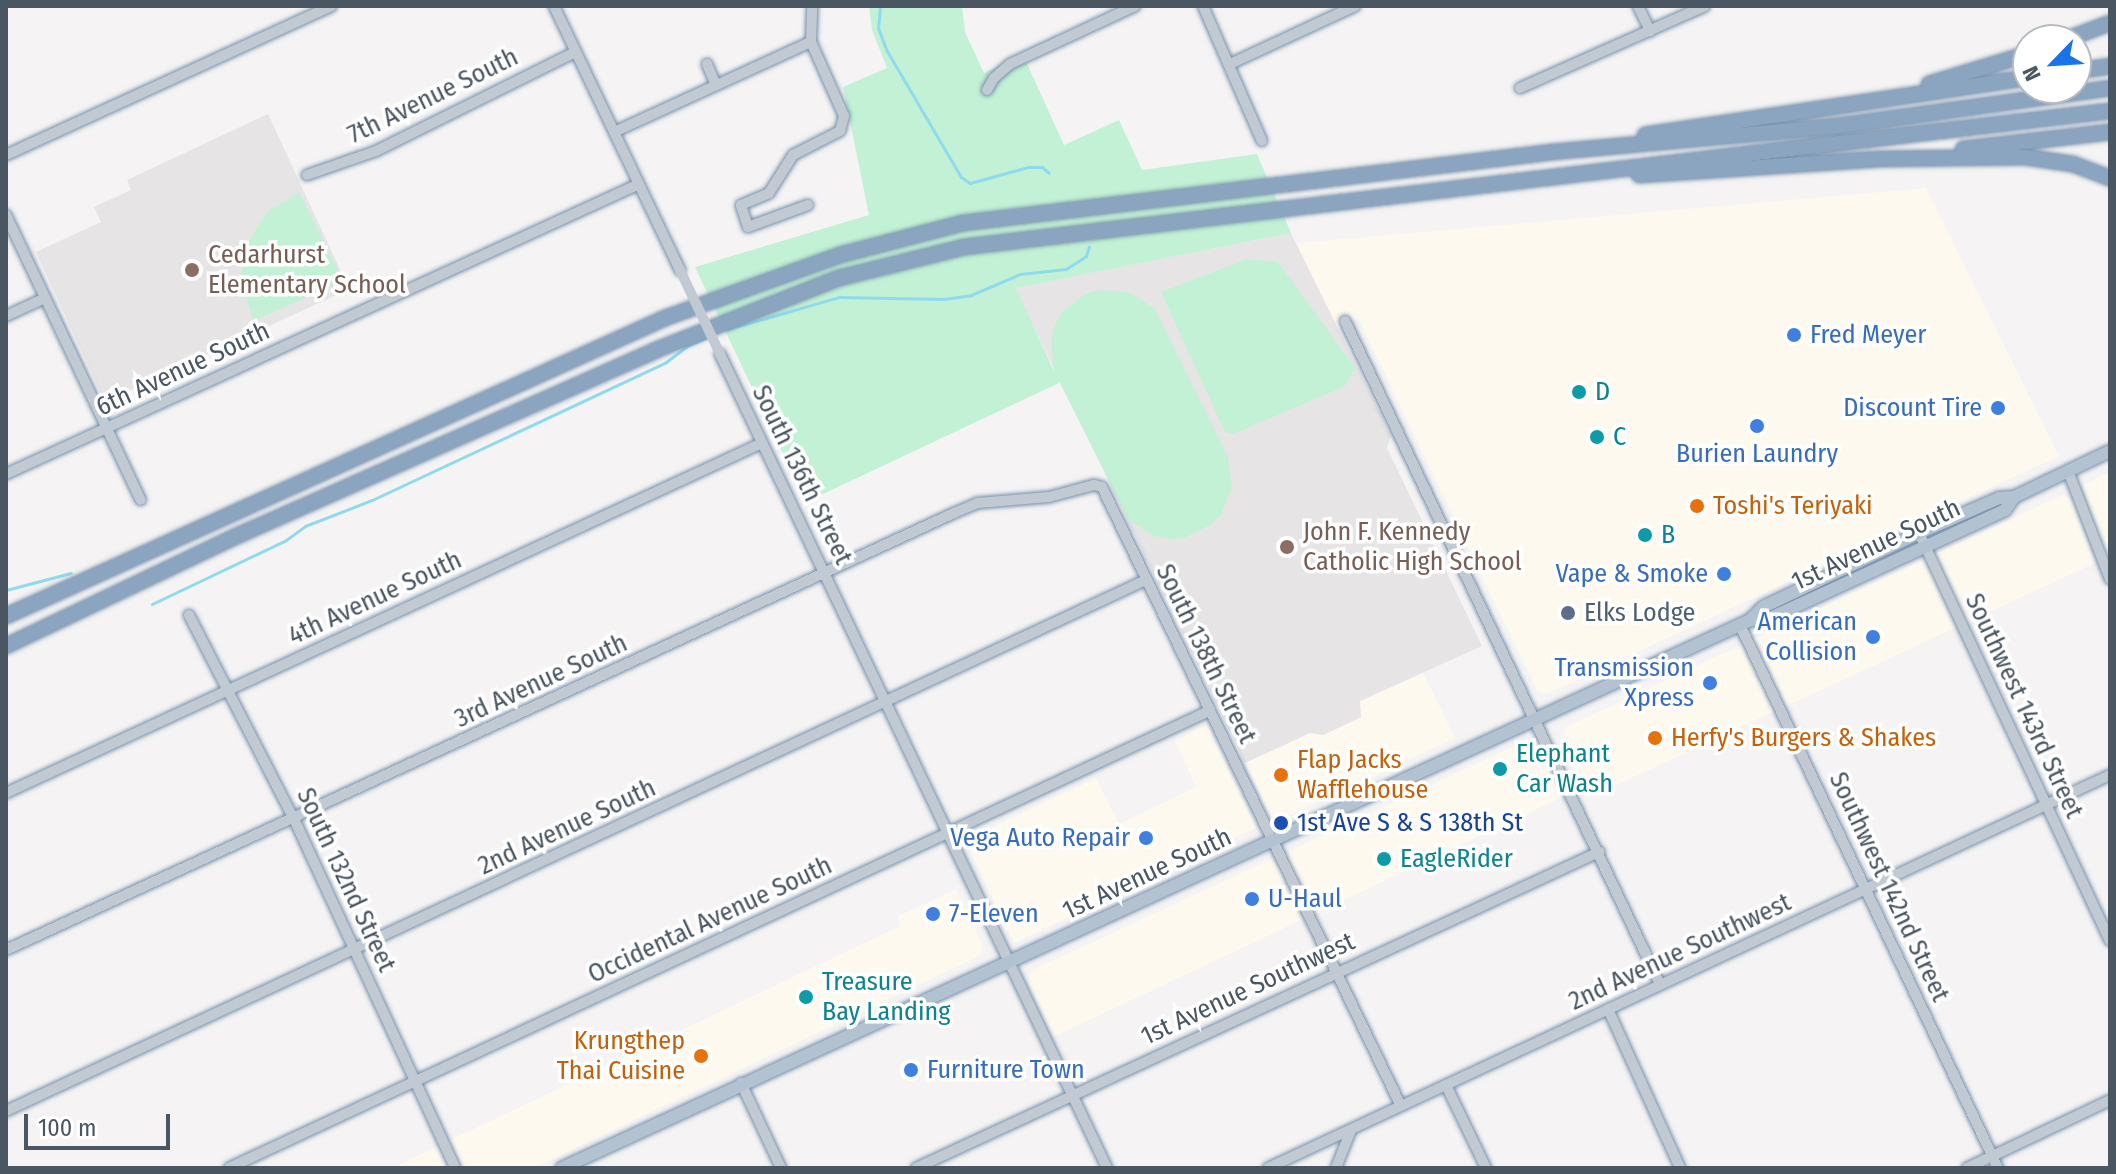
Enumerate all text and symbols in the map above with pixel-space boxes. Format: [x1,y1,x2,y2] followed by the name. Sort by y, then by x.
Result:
[2012,24,2092,104] north arrow
[343,41,523,151] street label: 7th Avenue South
[2017,62,2047,85] text: N
[208,239,406,300] place label: Cedarhurst Elementary School
[183,261,201,279] marker: Cedarhurst Elementary School
[91,315,275,423] street label: 6th Avenue South
[1810,319,1926,351] place label: Fred Meyer
[1785,326,1803,344] marker: Fred Meyer
[1595,376,1610,408] place label: D
[745,380,859,570] street label: South 136th Street
[1570,383,1588,401] marker: D
[1843,392,1982,424] place label: Discount Tire
[1989,399,2007,417] marker: Discount Tire
[1748,417,1766,435] marker: Burien Laundry
[1613,421,1626,453] place label: C
[1588,428,1606,446] marker: C
[1676,438,1838,470] place label: Burien Laundry
[1713,490,1873,522] place label: Toshi's Teriyaki
[1787,492,1965,598] street label: 1st Avenue South
[1688,497,1706,515] marker: Toshi's Teriyaki
[1303,516,1522,578] place label: John F. Kennedy Catholic High School
[1661,519,1675,551] place label: B
[1636,526,1654,544] marker: B
[1278,538,1296,556] marker: John F. Kennedy Catholic High School
[283,544,467,652] street label: 4th Avenue South
[1556,558,1708,590] place label: Vape & Smoke
[1149,559,1263,749] street label: South 138th Street
[1715,565,1733,583] marker: Vape & Smoke
[1958,589,2090,823] street label: Southwest 143rd Street
[1584,597,1695,629] place label: Elks Lodge
[1559,604,1577,622] marker: Elks Lodge
[1758,606,1857,668] place label: American Collision
[450,627,632,735] street label: 3rd Avenue South
[1864,628,1882,646] marker: American Collision
[1555,652,1694,714] place label: Transmission Xpress
[1701,674,1719,692] marker: Transmission Xpress
[1671,722,1936,754] place label: Herfy's Burgers & Shakes
[1646,729,1664,747] marker: Herfy's Burgers & Shakes
[1516,738,1613,800] place label: Elephant Car Wash
[1297,744,1428,806] place label: Flap Jacks Wafflehouse
[1491,760,1509,778] marker: Elephant Car Wash
[1272,766,1290,784] marker: Flap Jacks Wafflehouse
[1822,767,1956,1007] street label: Southwest 142nd Street
[473,772,661,882] street label: 2nd Avenue South
[290,783,402,977] street label: South 132nd Street
[1297,807,1523,839] place label: 1st Ave S & S 138th St
[1272,814,1290,832] marker: 1st Ave S & S 138th St
[1058,821,1236,927] street label: 1st Avenue South
[950,822,1130,854] place label: Vega Auto Repair
[1137,829,1155,847] marker: Vega Auto Repair
[1400,843,1513,875] place label: EagleRider
[583,850,837,990] street label: Occidental Avenue South
[1375,850,1393,868] marker: EagleRider
[1268,883,1342,915] place label: U-Haul
[1564,887,1796,1017] street label: 2nd Avenue Southwest
[1243,890,1261,908] marker: U-Haul
[949,898,1039,930] place label: 7-Eleven
[924,905,942,923] marker: 7-Eleven
[1136,926,1360,1052] street label: 1st Avenue Southwest
[822,966,950,1028] place label: Treasure Bay Landing
[797,988,815,1006] marker: Treasure Bay Landing
[557,1025,685,1086] place label: Krungthep Thai Cuisine
[692,1047,710,1065] marker: Krungthep Thai Cuisine
[927,1054,1085,1086] place label: Furniture Town
[902,1061,920,1079] marker: Furniture Town
[28,1098,174,1148] scale bar
[38,1114,96,1142] text: 100 m

